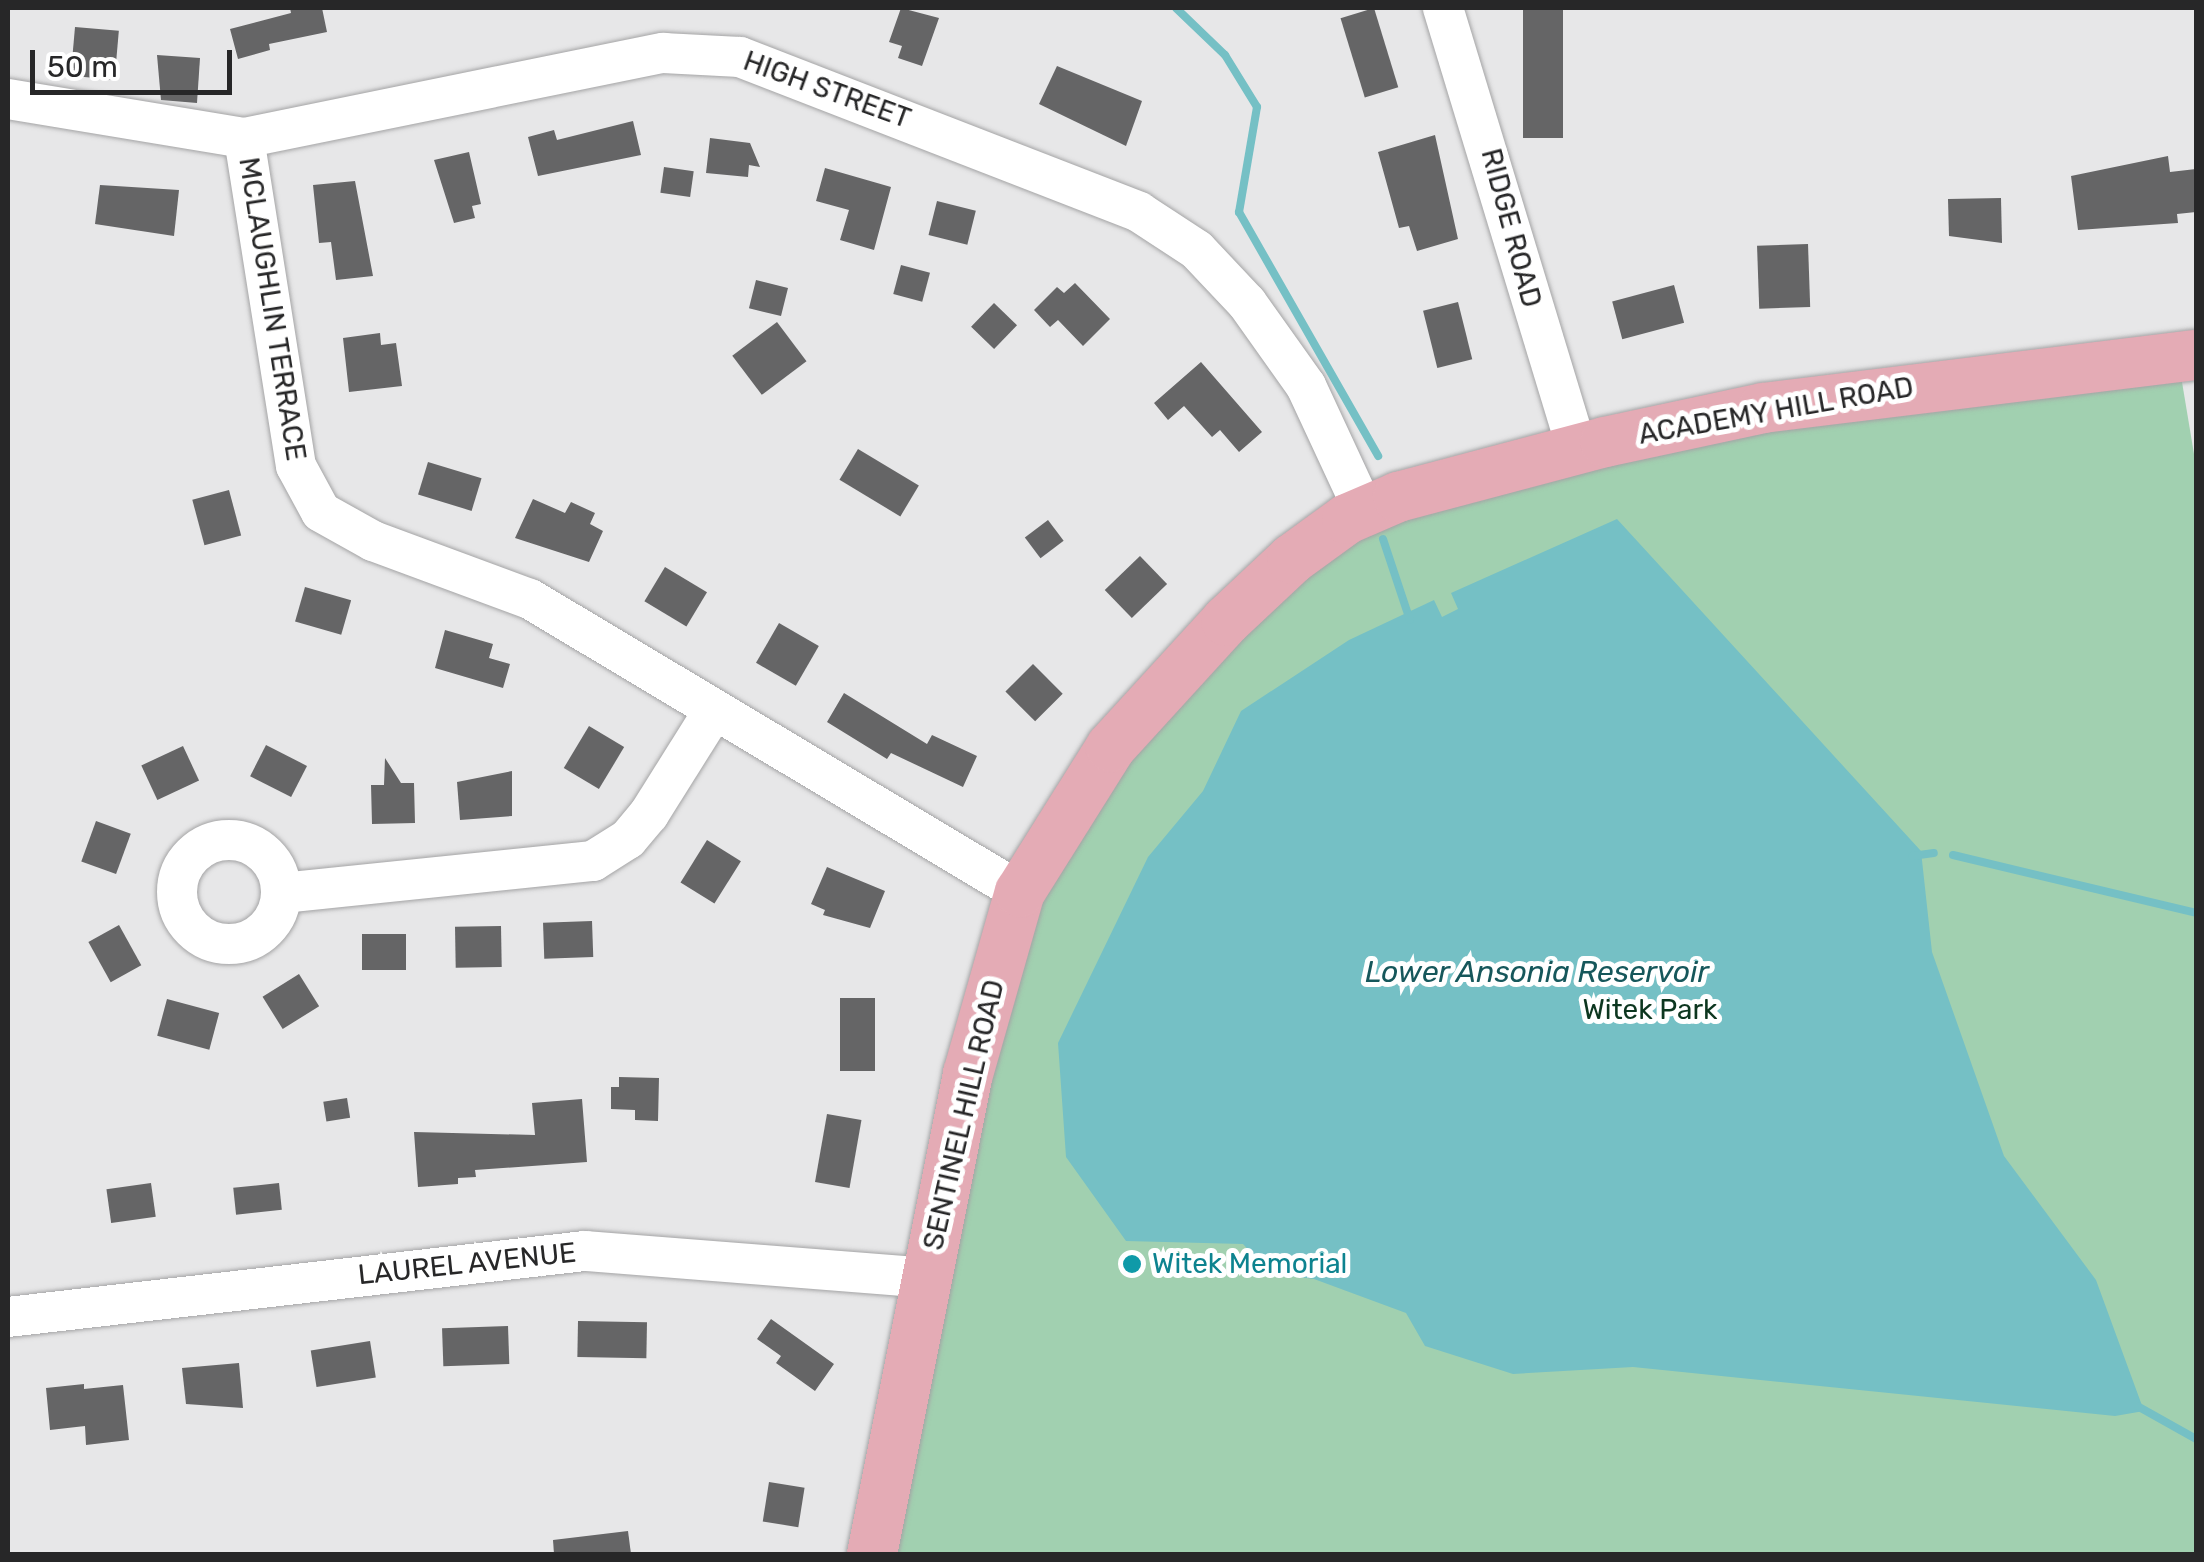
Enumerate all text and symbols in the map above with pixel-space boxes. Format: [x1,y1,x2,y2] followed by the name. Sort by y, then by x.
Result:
[35,30,238,92] scale bar
[739,44,915,136] street label: HIGH STREET
[47,49,118,85] text: 50 m
[1474,145,1548,311] street label: RIDGE ROAD
[231,155,313,463] street label: MCLAUGHLIN TERRACE
[1635,370,1917,452] street label: ACADEMY HILL ROAD
[1364,954,1710,990] water label: Lower Ansonia Reservoir
[916,976,1012,1254] street label: SENTINEL HILL ROAD
[1582,993,1718,1027] park label: Witek Park
[356,1236,578,1292] street label: LAUREL AVENUE
[1152,1247,1348,1281] place label: Witek Memorial
[1121,1253,1143,1275] marker: Witek Memorial

